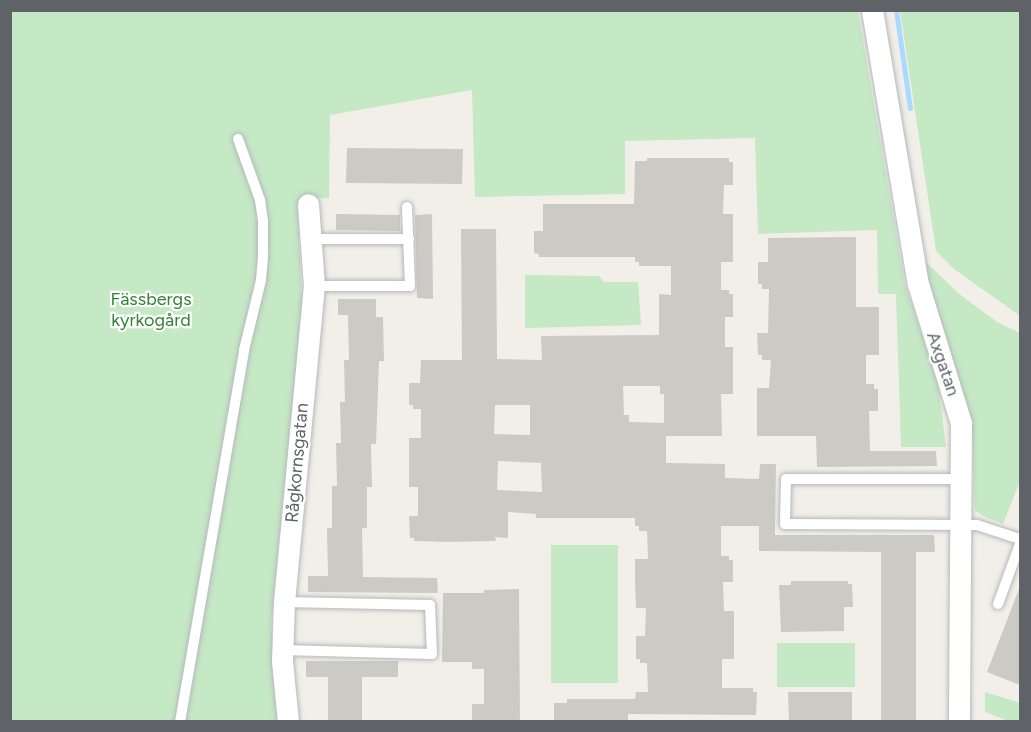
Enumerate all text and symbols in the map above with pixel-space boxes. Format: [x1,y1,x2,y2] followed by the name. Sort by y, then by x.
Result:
[110,289,192,332] park label: Fässbergs kyrkogård
[922,329,964,399] street label: Axgatan
[281,402,313,524] street label: Rågkornsgatan

